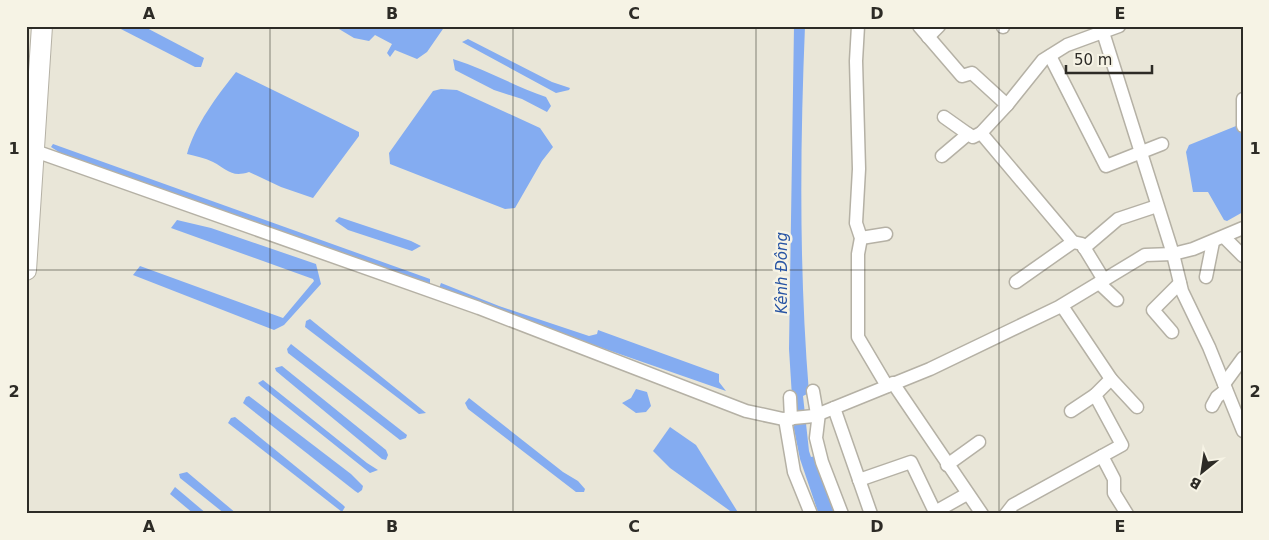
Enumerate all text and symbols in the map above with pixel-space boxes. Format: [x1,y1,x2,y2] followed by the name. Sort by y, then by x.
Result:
[143,4,156,23] text: A
[386,4,398,23] text: B
[628,4,640,23] text: C
[870,4,884,23] text: D
[1115,4,1125,23] text: E
[1066,42,1153,74] scale bar
[1074,51,1112,69] text: 50 m
[8,139,20,158] text: 1
[1249,139,1261,158] text: 1
[773,232,791,314] water label: Kênh Đông
[8,382,20,401] text: 2
[1249,382,1261,401] text: 2
[1176,448,1226,498] north arrow
[1187,474,1204,493] text: B
[143,517,156,536] text: A
[386,517,398,536] text: B
[628,517,640,536] text: C
[870,517,884,536] text: D
[1115,517,1125,536] text: E

